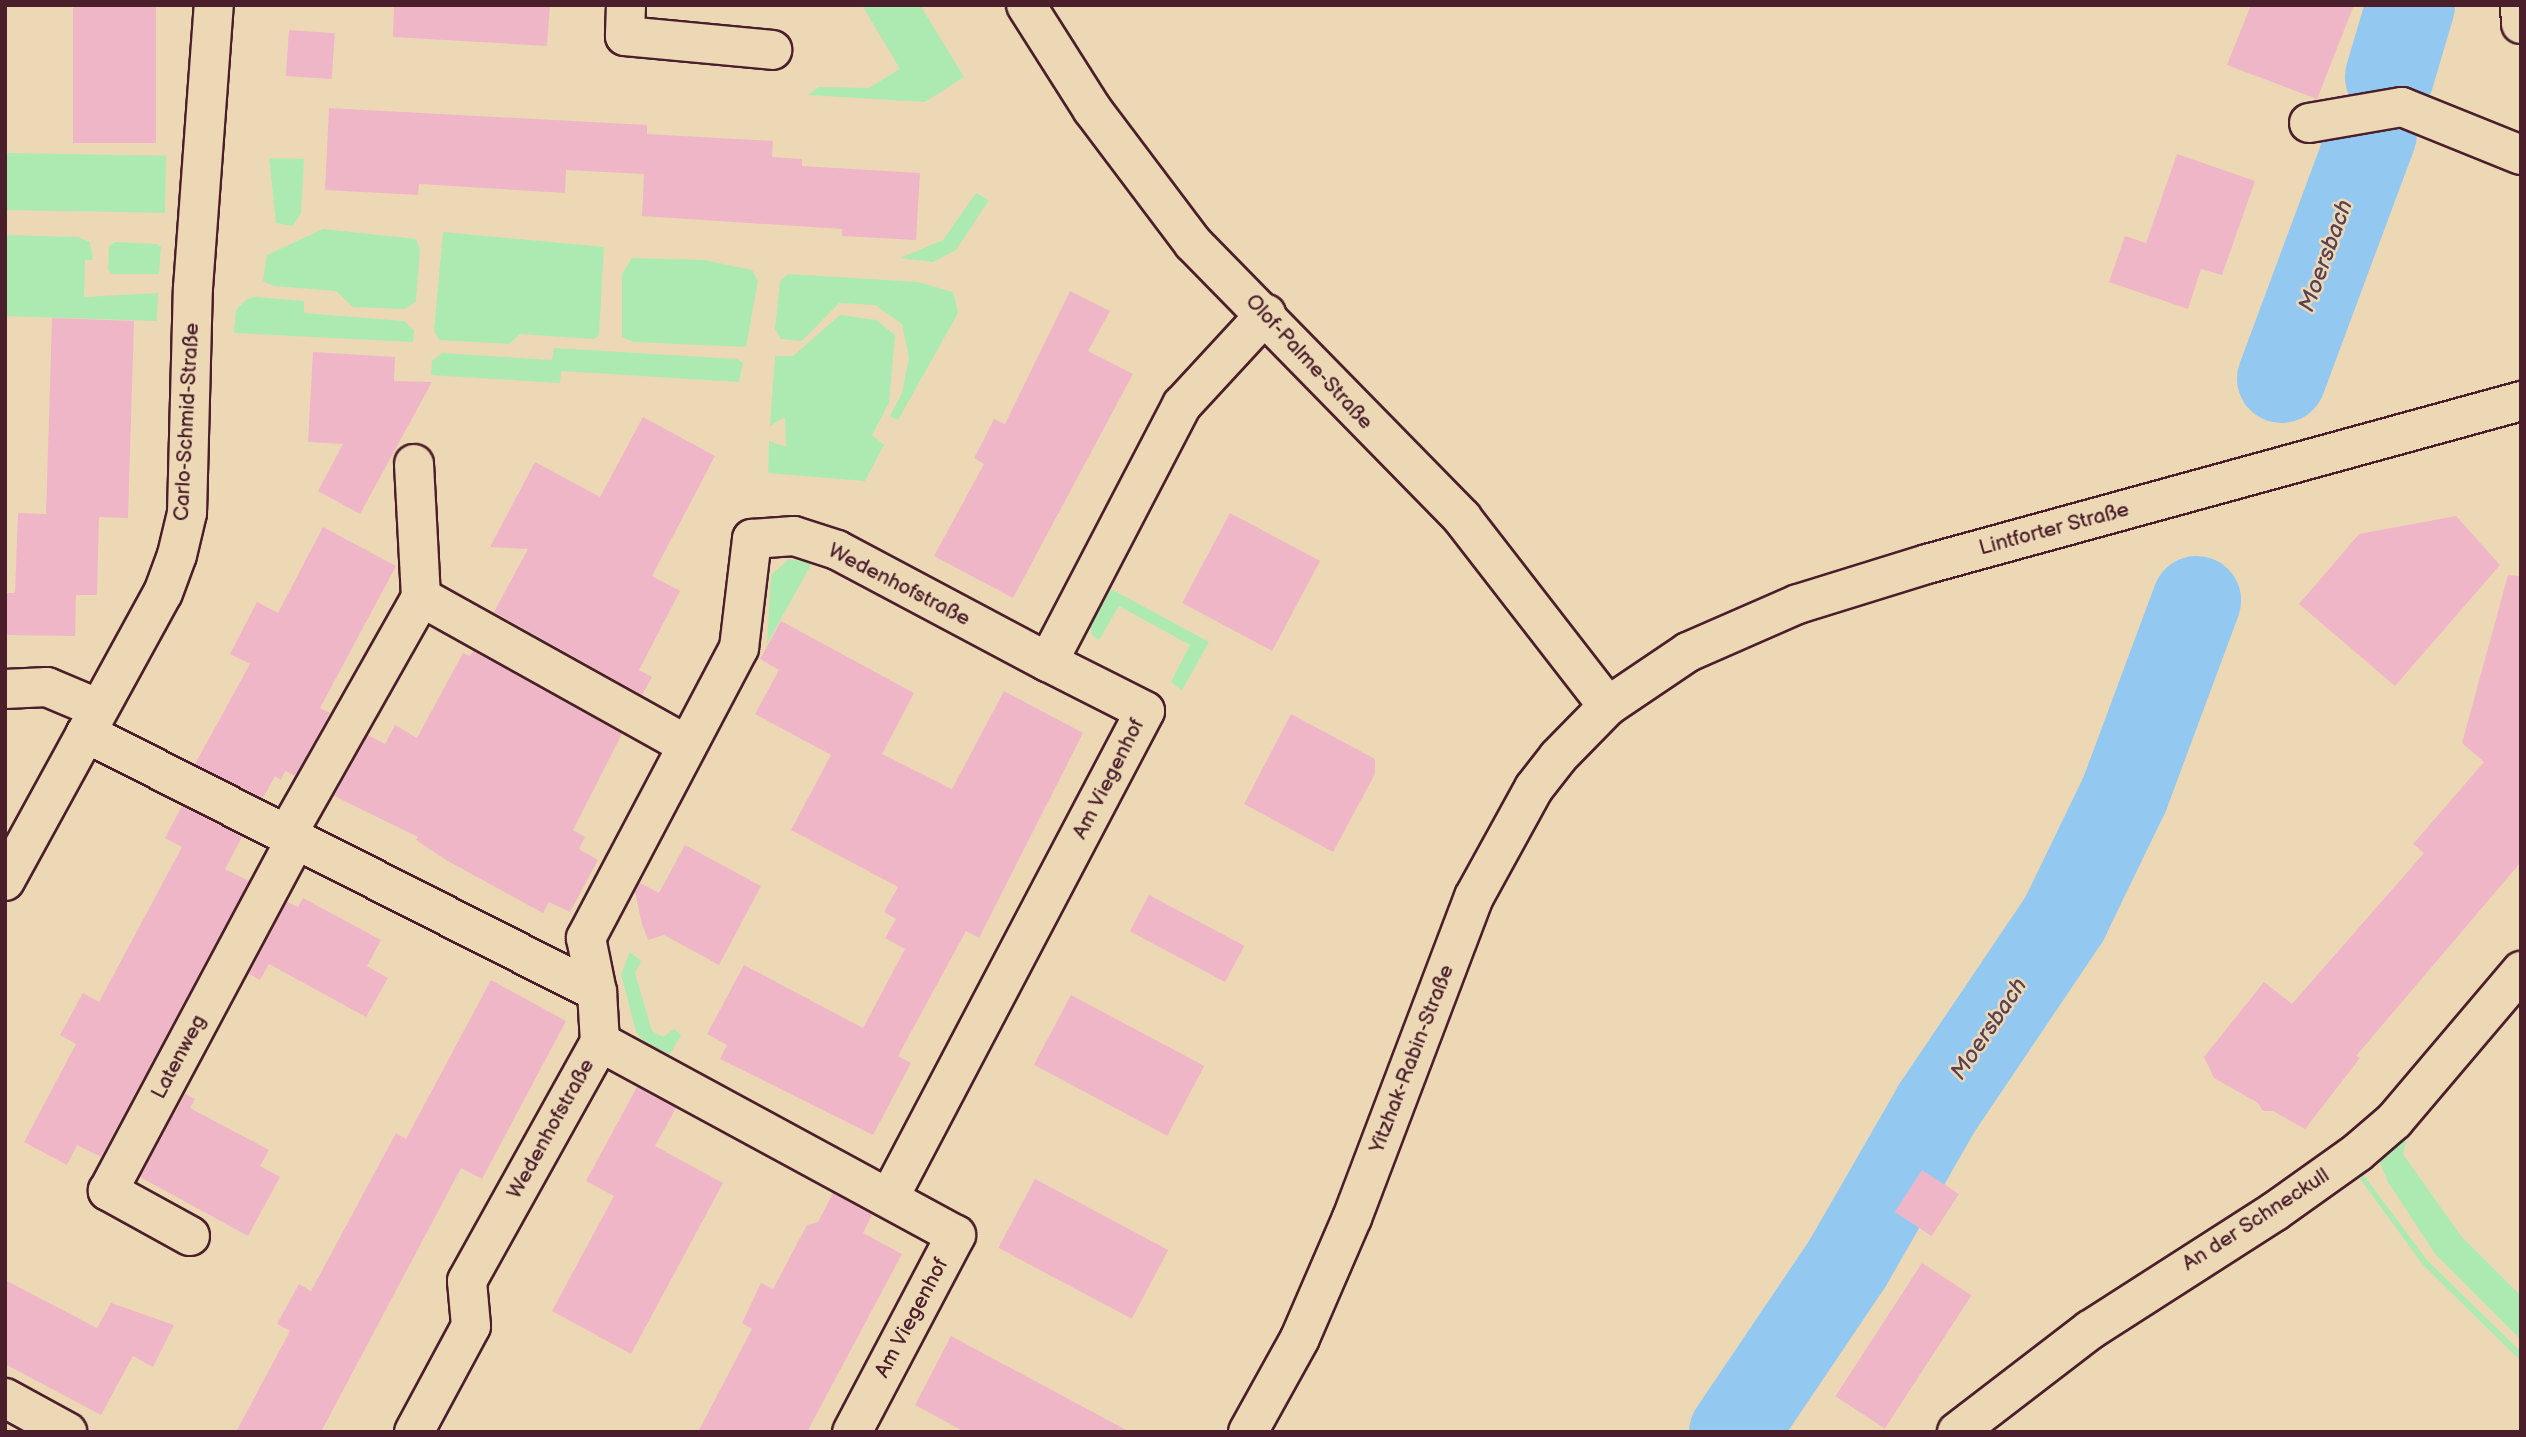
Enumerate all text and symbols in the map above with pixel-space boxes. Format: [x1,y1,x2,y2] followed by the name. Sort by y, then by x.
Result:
[2293,196,2359,316] water label: Moersbach
[1240,289,1378,435] street label: Olof-Palme-Straße
[169,322,205,522] street label: Carlo-Schmid-Straße
[1976,497,2132,561] street label: Lintforter Straße
[824,538,974,632] street label: Wedenhofstraße
[1068,714,1150,844] street label: Am Viegenhof
[1364,961,1460,1157] street label: Yitzhak-Rabin-Straße
[1945,973,2033,1085] water label: Moersbach
[146,1011,212,1103] street label: Latenweg
[502,1055,600,1203] street label: Wedenhofstraße
[2178,1163,2334,1277] street label: An der Schneckull
[870,1254,954,1382] street label: Am Viegenhof

